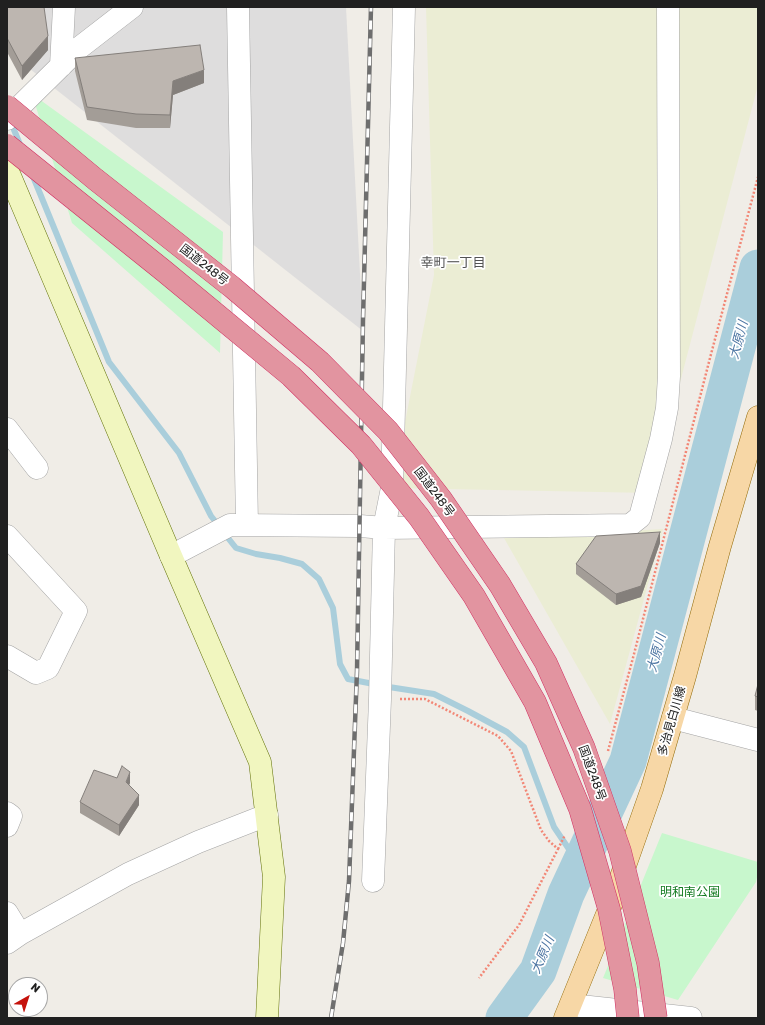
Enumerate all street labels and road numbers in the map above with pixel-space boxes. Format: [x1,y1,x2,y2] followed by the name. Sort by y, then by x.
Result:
[177,241,231,289] street label: 国道248号
[411,465,457,519] street label: 国道248号
[655,684,689,758] street label: 多治見白川線
[575,743,609,803] street label: 国道248号

